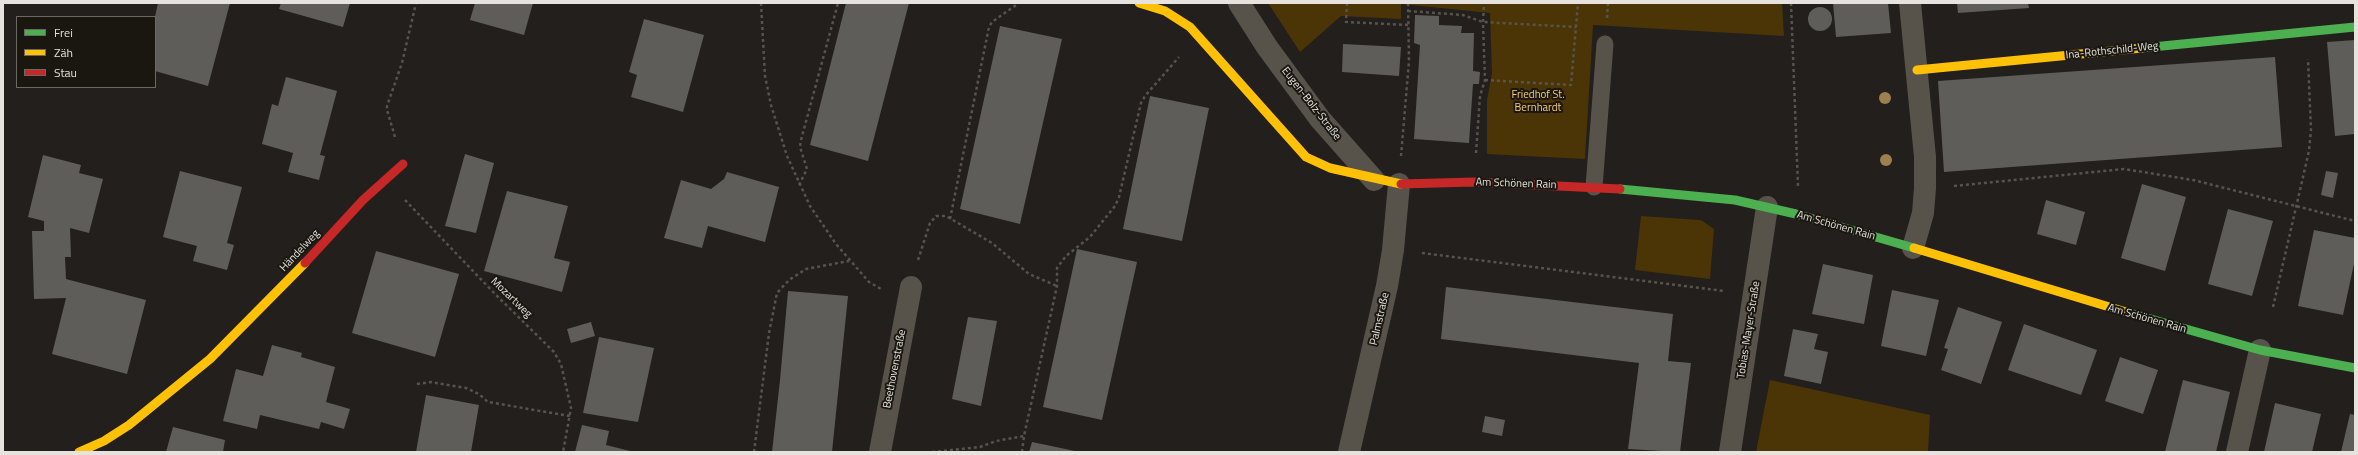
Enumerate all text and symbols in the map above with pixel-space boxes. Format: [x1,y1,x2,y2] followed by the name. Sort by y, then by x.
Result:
[16,16,156,88] legend
[54,23,73,42] text: Frei
[2065,40,2159,62] street label: Ina-Rothschild-Weg
[54,43,73,62] text: Zäh
[54,63,77,82] text: Stau
[1278,65,1344,143] street label: Eugen-Bolz-Straße
[1511,88,1565,114] park label: Friedhof St. Bernhardt
[1475,176,1557,192] street label: Am Schönen Rain
[1795,208,1877,244] street label: Am Schönen Rain
[277,227,323,275] street label: Händelweg
[487,275,535,321] street label: Mozartweg
[1735,280,1763,380] street label: Tobias-Mayer-Straße
[1368,291,1392,347] street label: Palmstraße
[2106,301,2188,337] street label: Am Schönen Rain
[881,328,909,410] street label: Beethovenstraße

